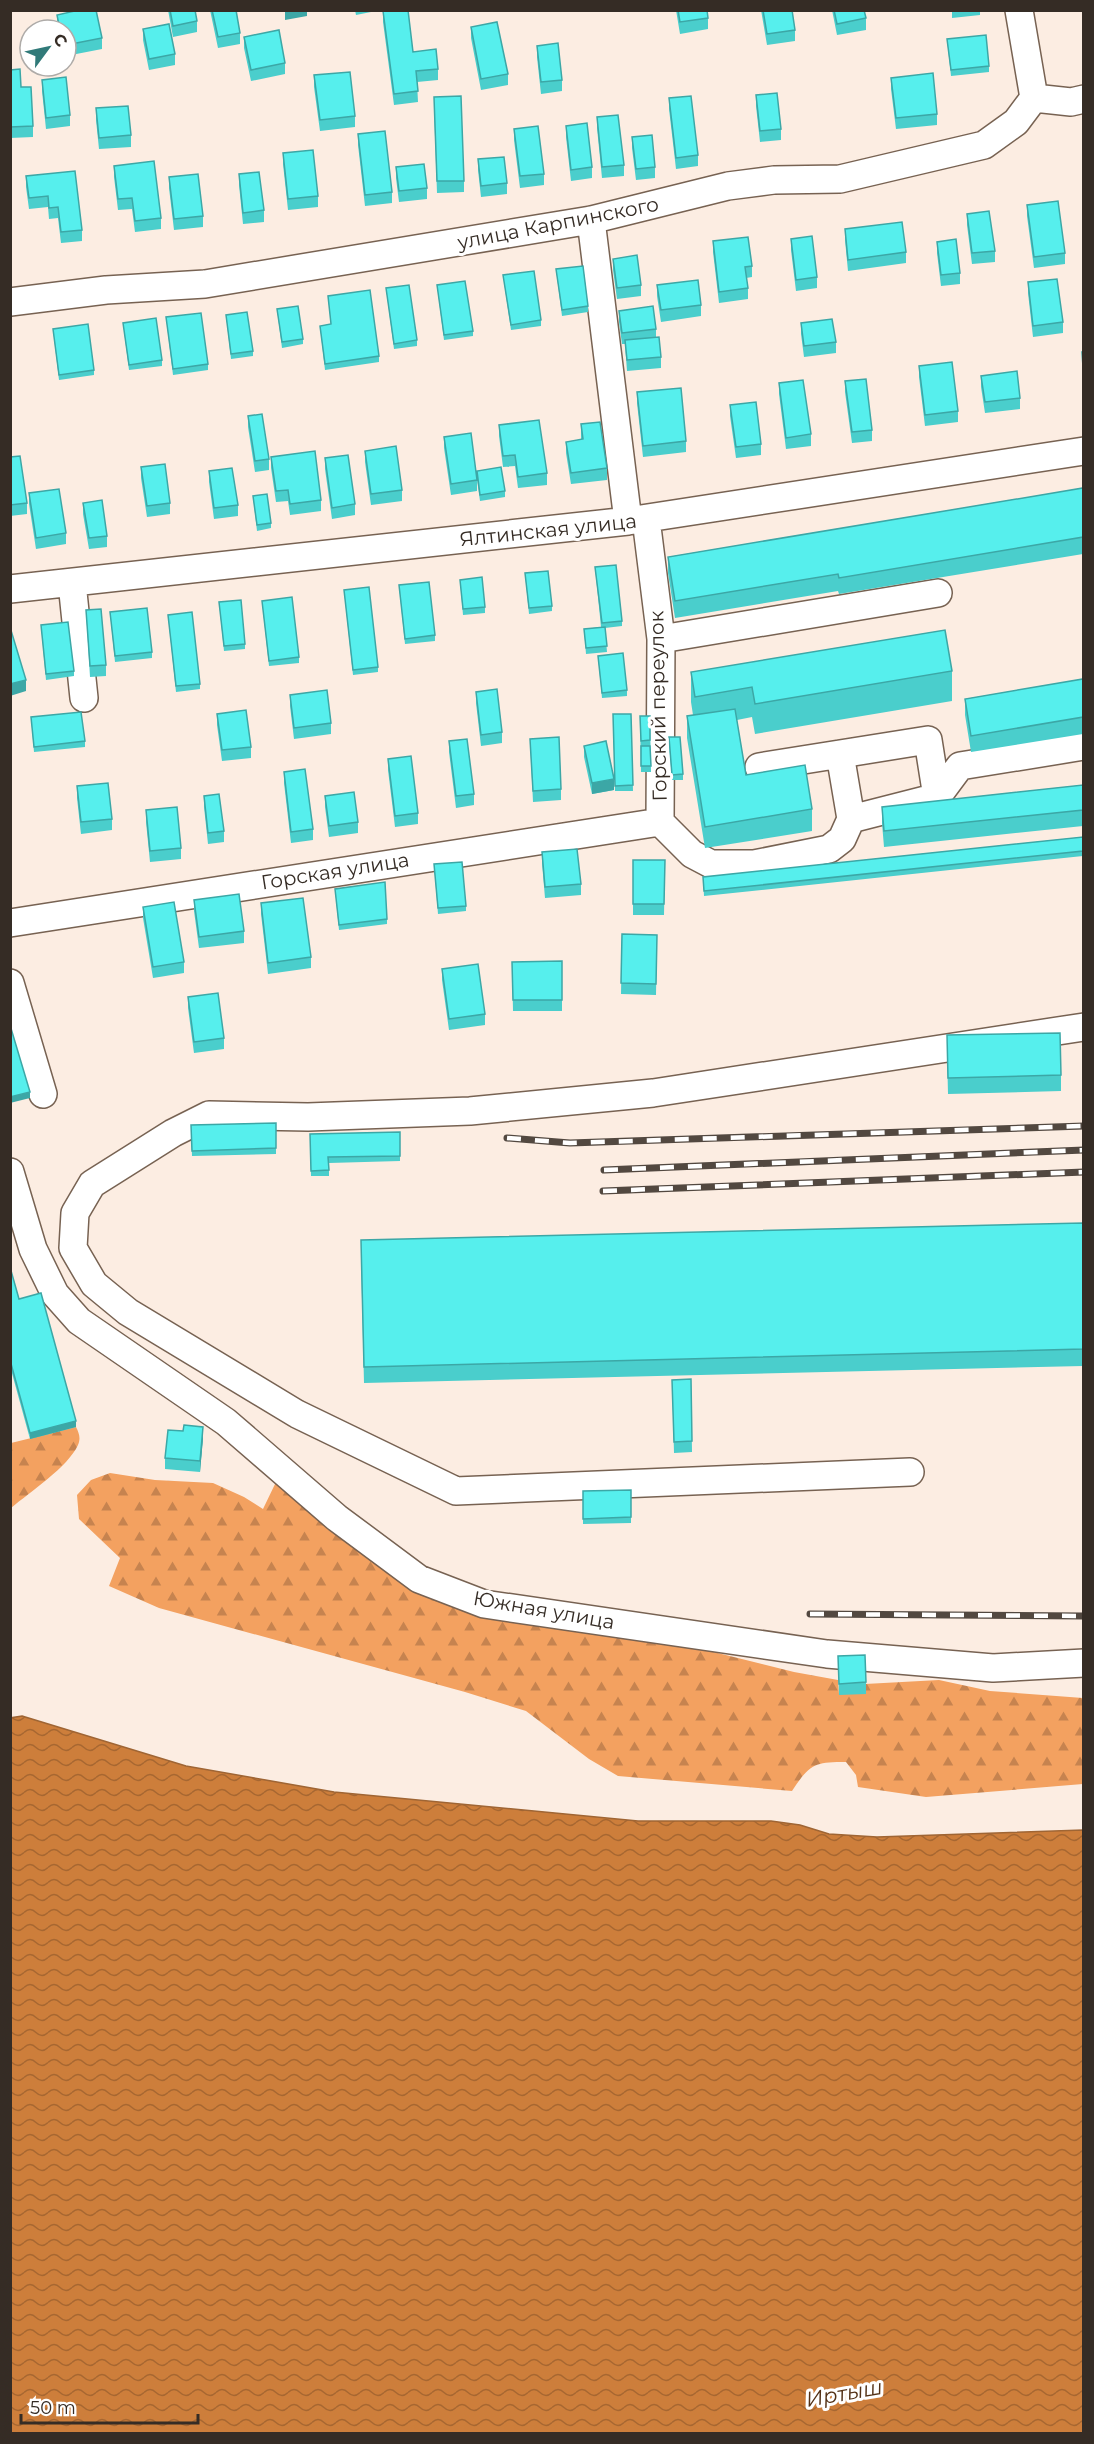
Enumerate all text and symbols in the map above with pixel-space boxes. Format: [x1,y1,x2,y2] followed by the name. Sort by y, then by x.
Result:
[18,18,78,78] north arrow
[49,30,71,50] text: С
[454,192,661,254] street label: улица Карпинского
[458,509,638,551] street label: Ялтинская улица
[644,610,672,801] street label: Горский переулок
[259,847,411,895] street label: Горская улица
[471,1586,617,1634] street label: Южная улица
[804,2374,884,2412] water label: Иртыш
[21,2387,198,2425] scale bar
[30,2397,76,2419] text: 50 m

